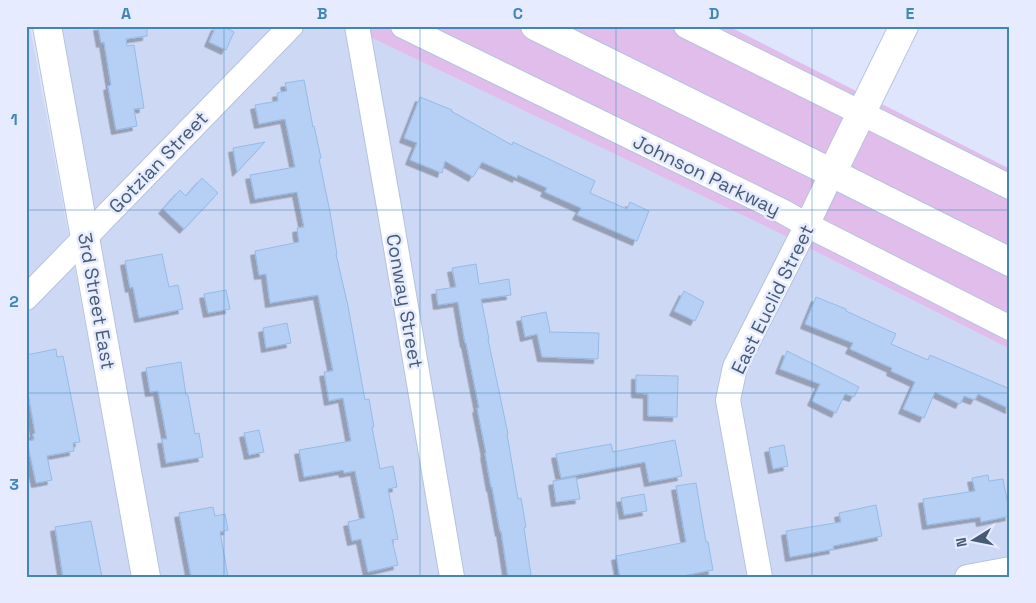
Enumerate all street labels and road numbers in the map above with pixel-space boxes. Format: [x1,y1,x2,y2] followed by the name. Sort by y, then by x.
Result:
[103,106,213,219] street label: Gotzian Street
[629,129,785,222] street label: Johnson Parkway
[725,220,819,378] street label: East Euclid Street
[72,231,121,371] street label: 3rd Street East
[380,232,429,370] street label: Conway Street

